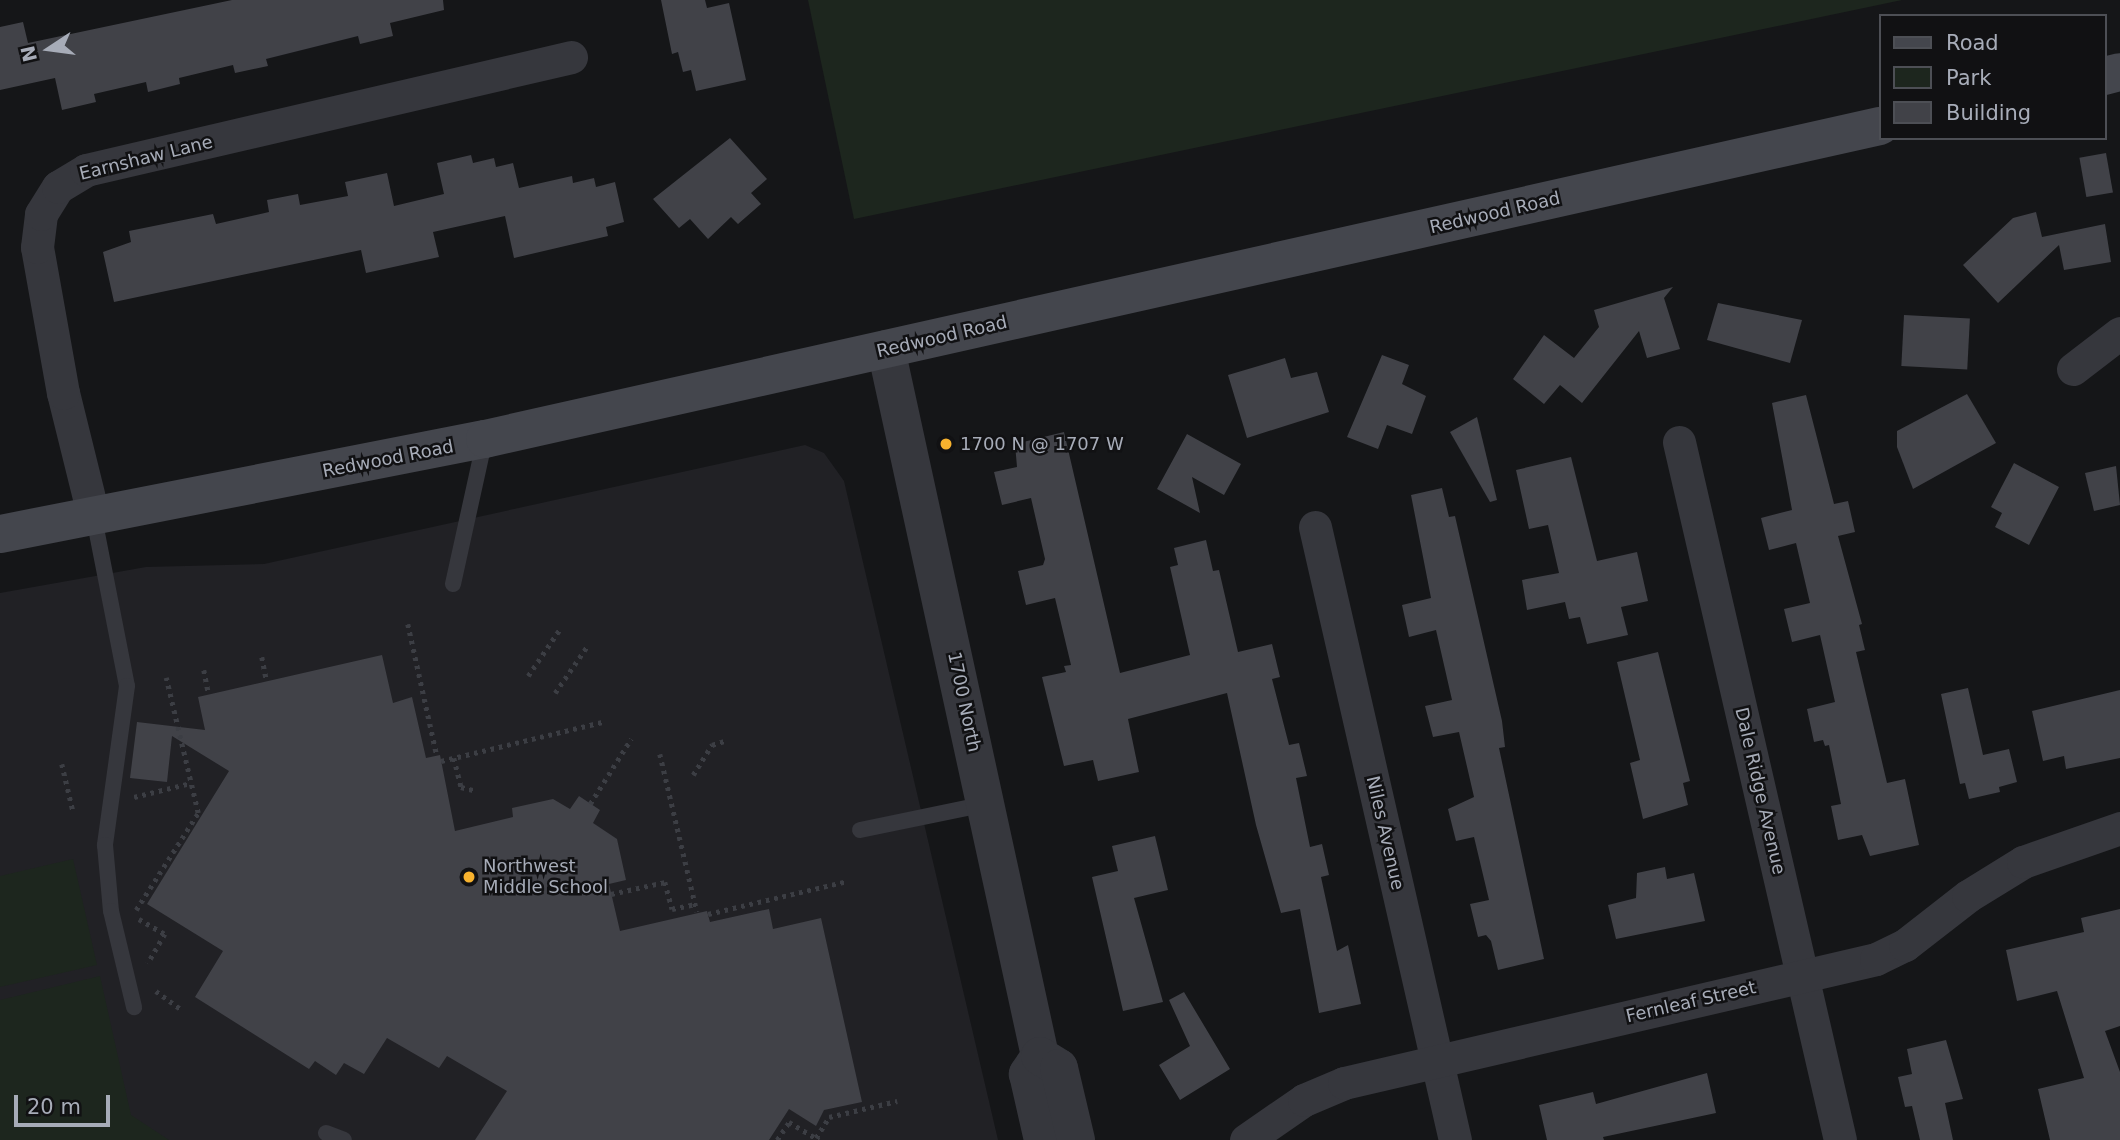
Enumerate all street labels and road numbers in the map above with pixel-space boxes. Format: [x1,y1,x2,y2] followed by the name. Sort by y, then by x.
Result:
[77,131,215,185] street label: Earnshaw Lane
[1428,187,1562,239] street label: Redwood Road
[875,311,1009,363] street label: Redwood Road
[321,436,455,482] street label: Redwood Road
[943,650,985,754] street label: 1700 North
[1730,705,1790,877] street label: Dale Ridge Avenue
[1361,774,1409,892] street label: Niles Avenue
[1624,977,1758,1027] street label: Fernleaf Street

